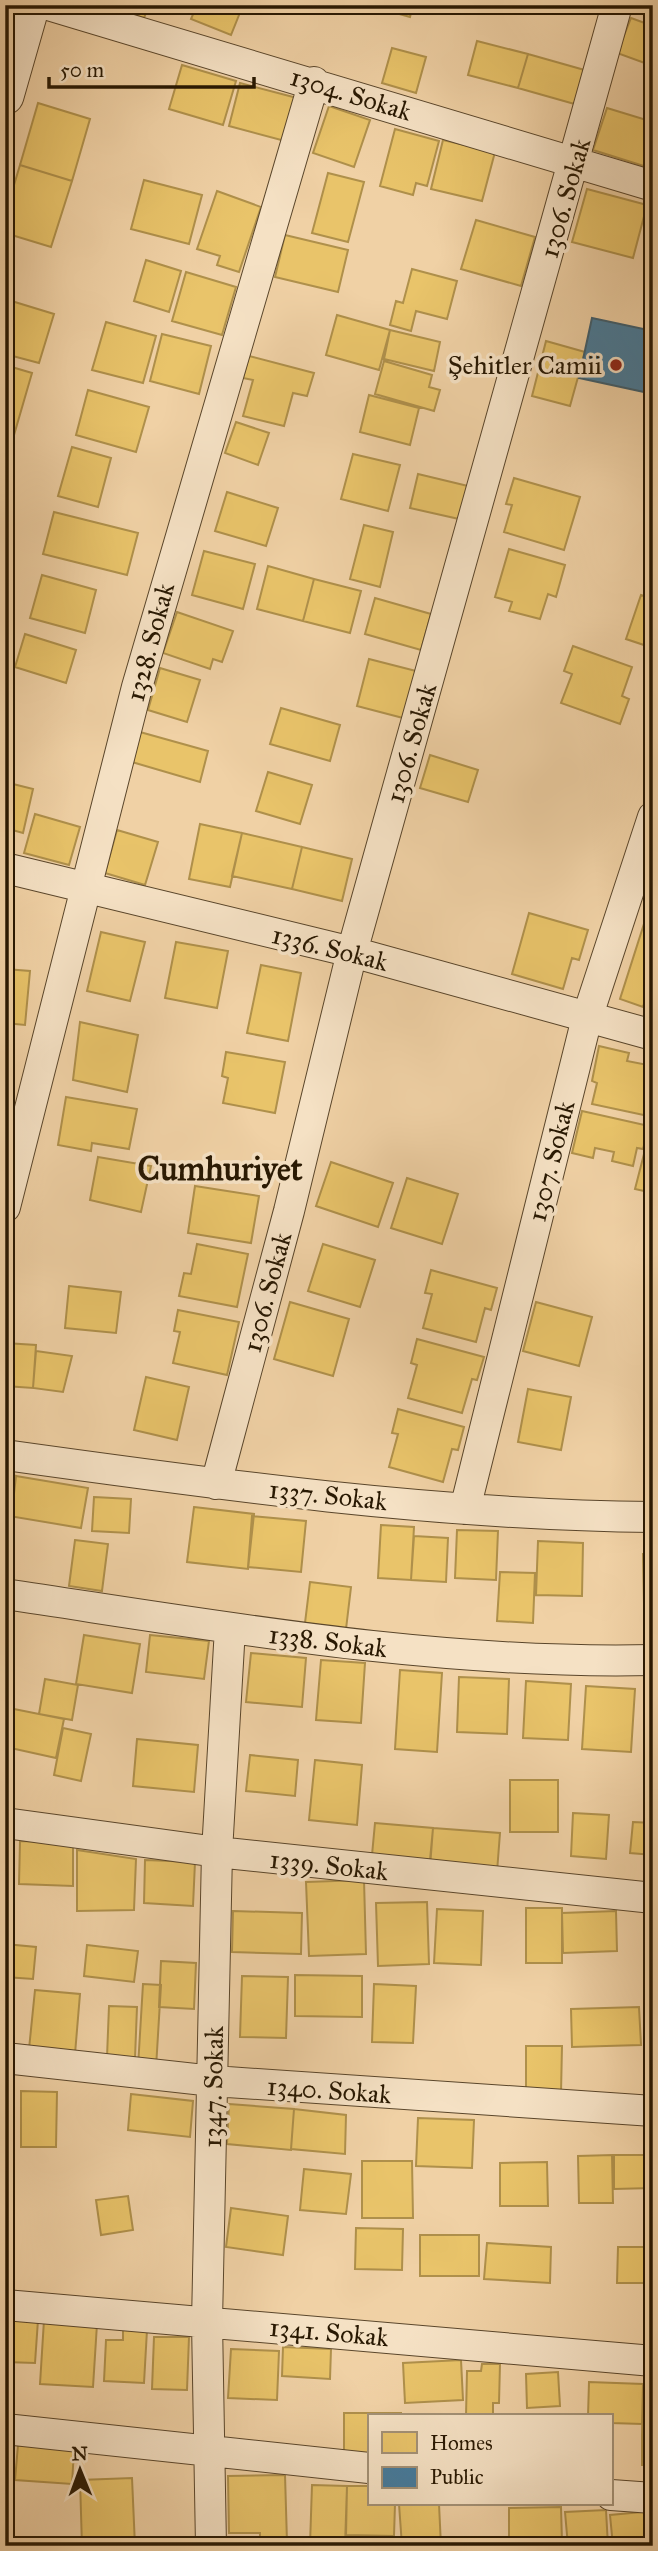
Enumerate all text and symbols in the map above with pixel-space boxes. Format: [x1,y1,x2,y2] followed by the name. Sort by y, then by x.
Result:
[49,46,254,90] scale bar
[60,57,105,83] text: 50 m
[286,60,416,128] street label: 1304. Sokak
[533,133,598,262] street label: 1306. Sokak
[448,349,602,381] place label: Şehitler Camii
[608,357,624,373] marker: Şehitler Camii
[119,578,181,705] street label: 1328. Sokak
[379,678,444,807] street label: 1306. Sokak
[269,918,392,978] street label: 1336. Sokak
[521,1096,582,1225] street label: 1307. Sokak
[138,1149,303,1189] district label: Cumhuriyet
[236,1227,299,1356] street label: 1306. Sokak
[267,1473,390,1517] street label: 1337. Sokak
[267,1618,390,1664] street label: 1338. Sokak
[268,1843,391,1887] street label: 1339. Sokak
[196,2025,230,2148] street label: 1347. Sokak
[266,2070,393,2110] street label: 1340. Sokak
[268,2311,391,2353] street label: 1341. Sokak
[368,2414,612,2506] legend
[430,2430,493,2456] text: Homes
[46,2436,116,2506] north arrow
[71,2442,88,2465] text: N
[430,2464,484,2490] text: Public

